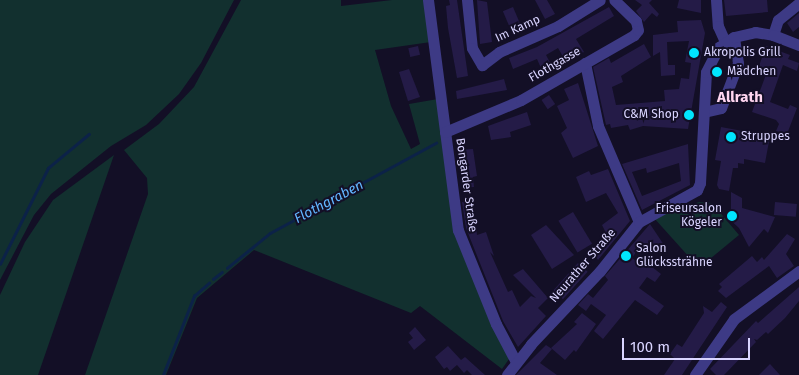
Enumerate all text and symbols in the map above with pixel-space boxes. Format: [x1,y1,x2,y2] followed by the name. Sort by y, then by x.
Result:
[493,12,543,46] street label: Im Kamp
[526,44,584,86] street label: Flothgasse
[704,46,781,60] place label: Akropolis Grill
[688,47,700,59] marker: Akropolis Grill
[727,65,776,79] place label: Mädchen
[711,66,723,78] marker: Mädchen
[717,89,763,107] district label: Allrath
[623,108,679,122] place label: C&M Shop
[683,109,695,121] marker: C&M Shop
[741,130,790,144] place label: Struppes
[725,131,737,143] marker: Struppes
[452,137,480,233] street label: Bongarder Straße
[291,177,367,227] water label: Flothgraben
[656,202,722,230] place label: Friseursalon Kögeler
[726,210,738,222] marker: Friseursalon Kögeler
[547,226,619,306] street label: Neurather Straße
[636,242,713,270] place label: Salon Glückssträhne
[620,250,632,262] marker: Salon Glückssträhne
[624,328,752,360] scale bar
[630,338,670,356] text: 100 m

